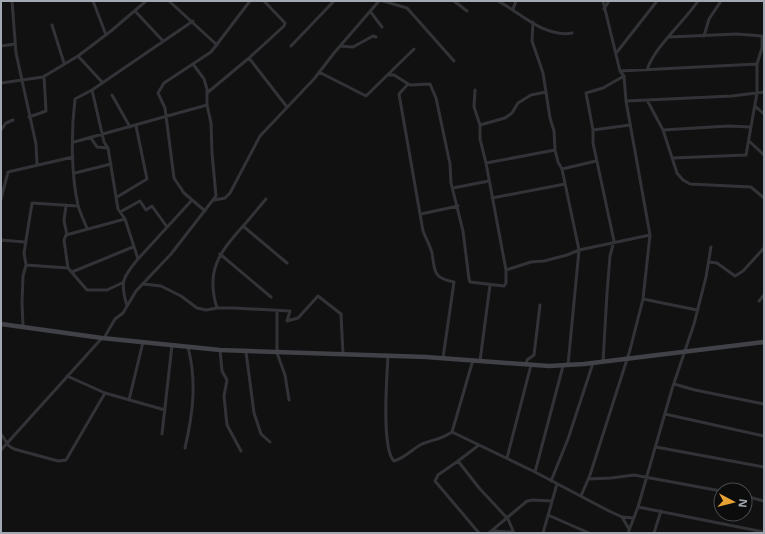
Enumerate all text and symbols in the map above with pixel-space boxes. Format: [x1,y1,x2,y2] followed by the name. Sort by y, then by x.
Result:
[713,482,753,522] north arrow
[735,498,751,509] text: N

